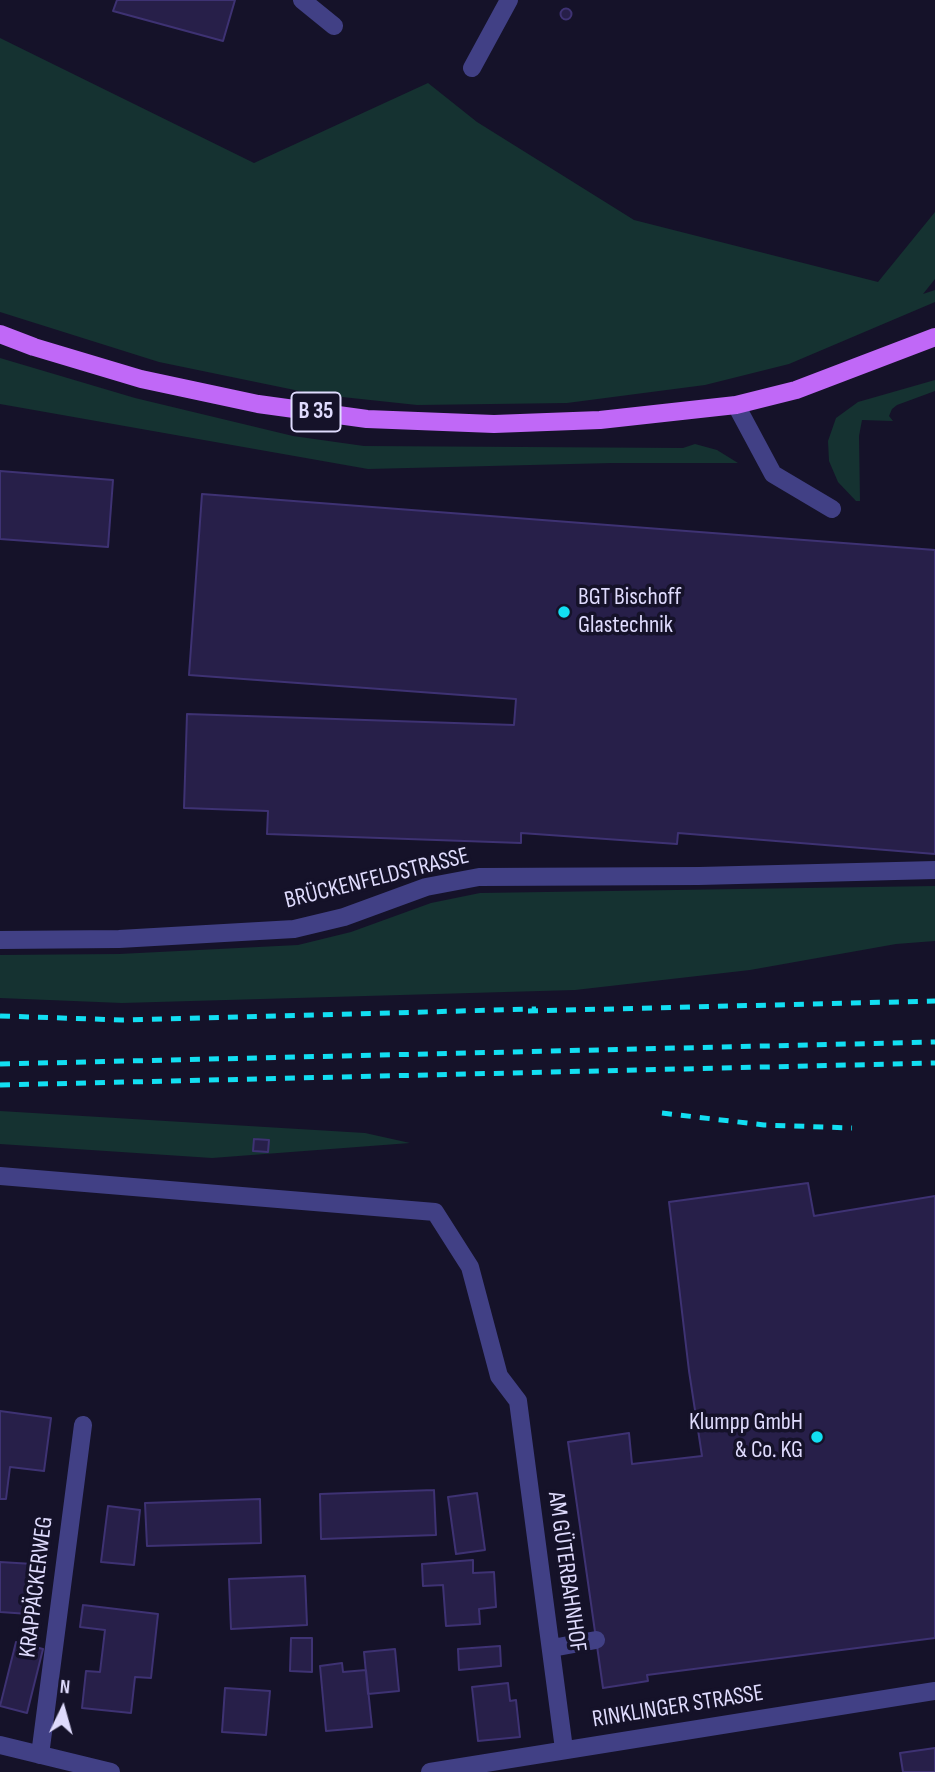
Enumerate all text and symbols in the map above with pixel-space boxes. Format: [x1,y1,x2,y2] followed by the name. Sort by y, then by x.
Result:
[292,392,340,432] road number: B 35
[578,584,681,640] place label: BGT Bischoff Glastechnik
[556,604,572,620] marker: BGT Bischoff Glastechnik
[282,842,472,916] street label: BRÜCKENFELDSTRASSE
[689,1409,803,1465] place label: Klumpp GmbH & Co. KG
[809,1429,825,1445] marker: Klumpp GmbH & Co. KG
[540,1490,592,1654] street label: AM GÜTERBAHNHOF
[14,1515,60,1659] street label: KRAPPÄCKERWEG
[28,1674,98,1744] north arrow
[59,1676,71,1699] text: N
[590,1679,766,1735] street label: RINKLINGER STRASSE

